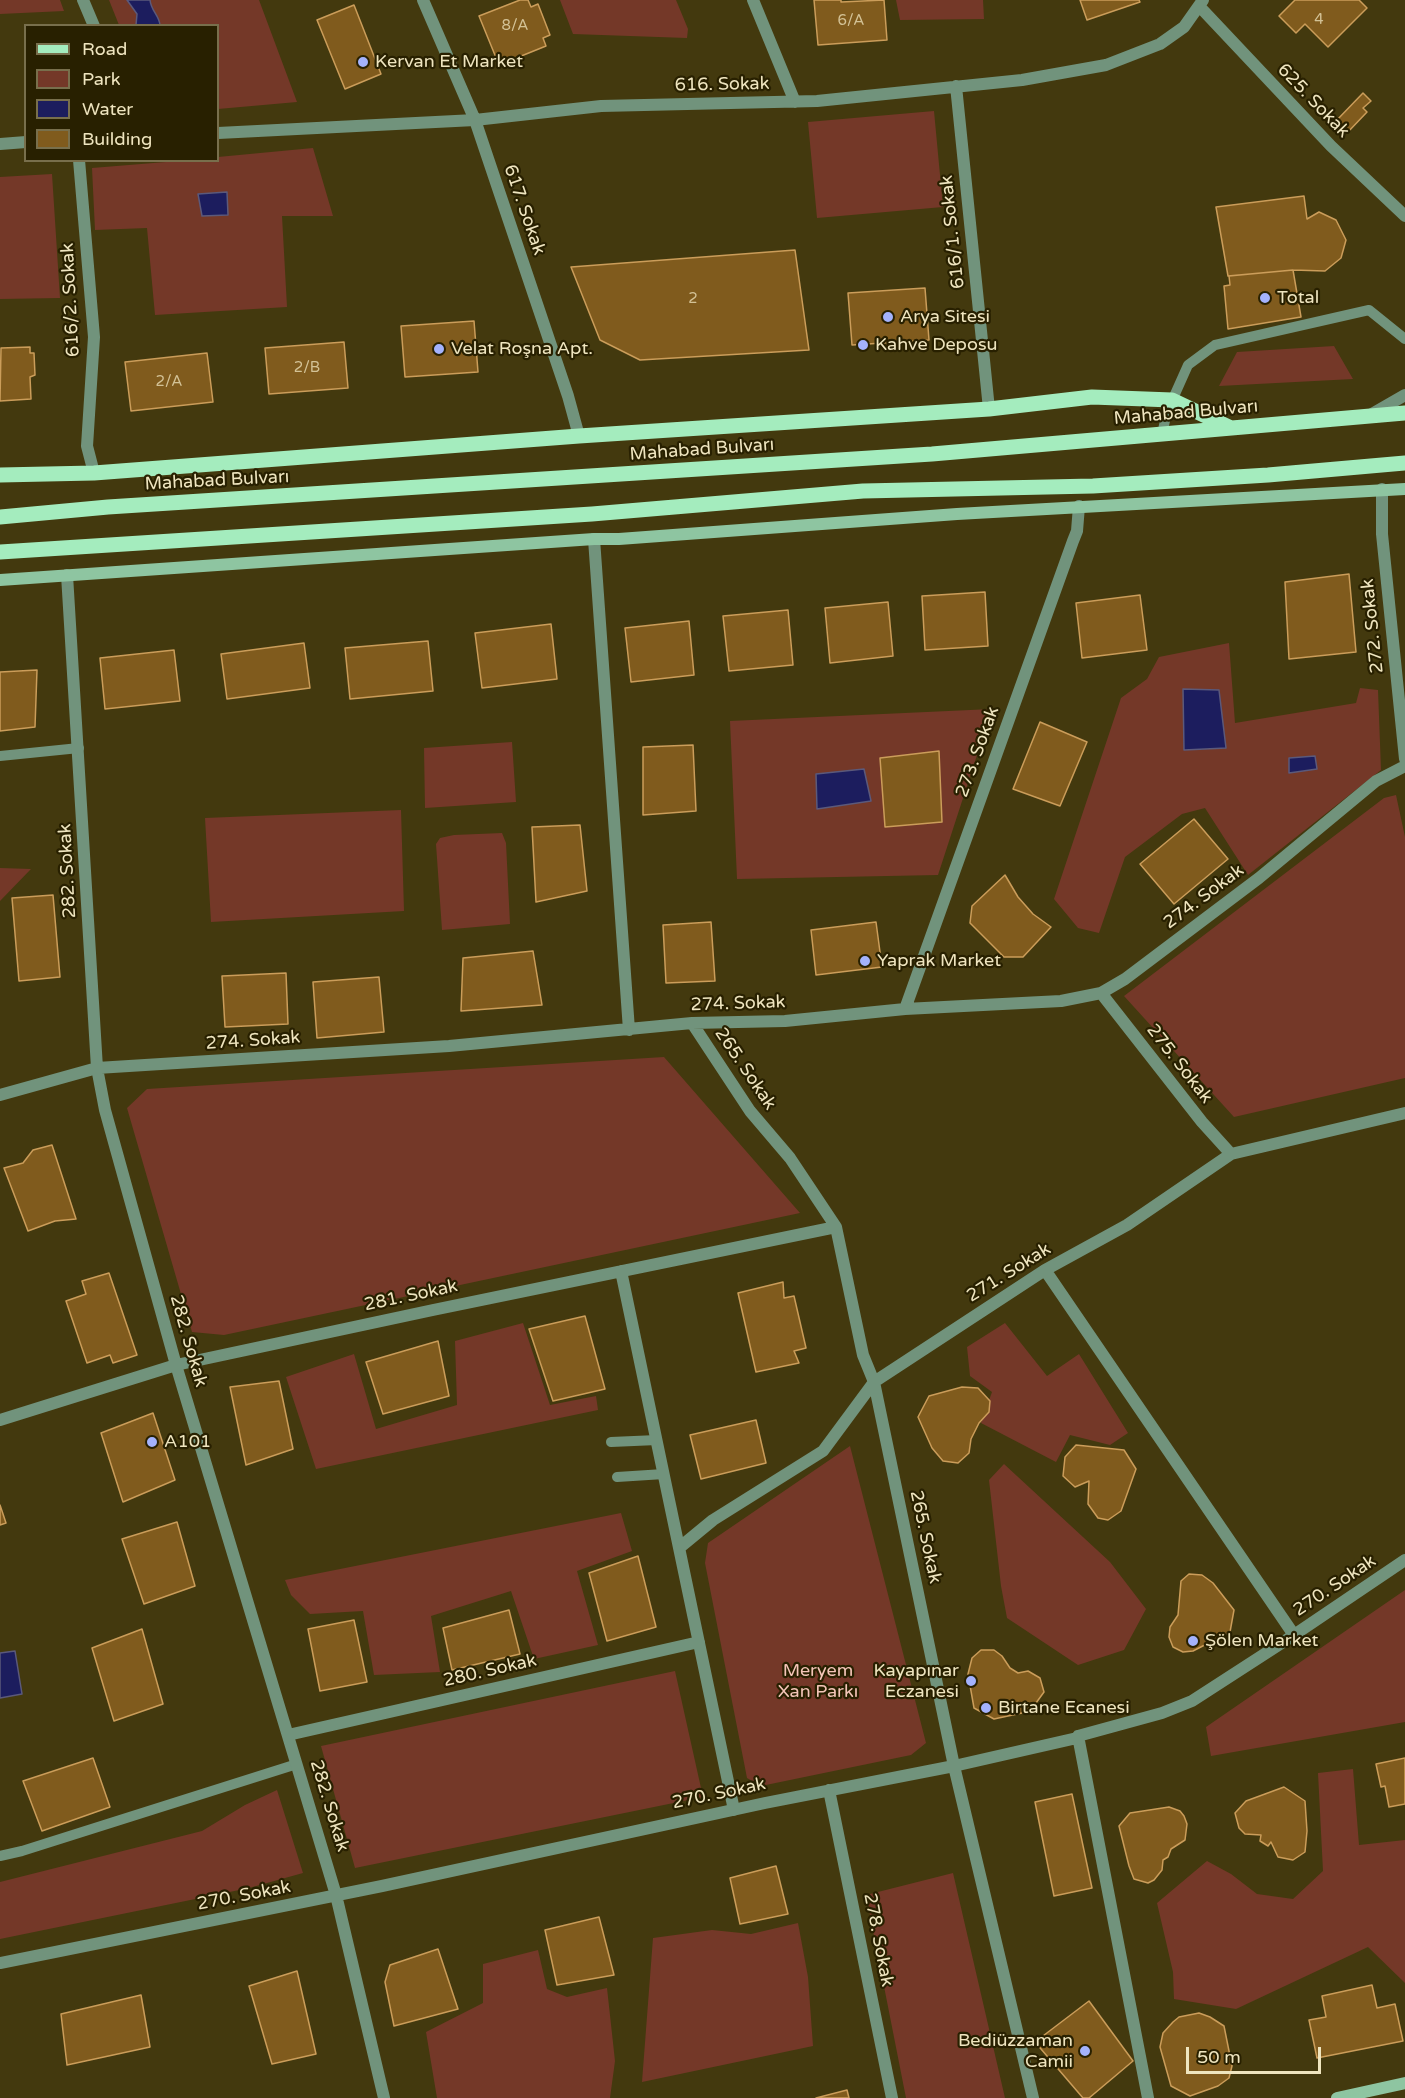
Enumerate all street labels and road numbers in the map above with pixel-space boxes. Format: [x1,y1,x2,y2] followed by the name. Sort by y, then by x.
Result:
[1272,59,1354,143] street label: 625. Sokak
[674,73,770,97] street label: 616. Sokak
[498,162,550,258] street label: 617. Sokak
[936,174,970,290] street label: 616/1. Sokak
[57,242,85,358] street label: 616/2. Sokak
[1113,396,1259,430] street label: Mahabad Bulvarı
[629,434,775,466] street label: Mahabad Bulvarı
[144,466,290,496] street label: Mahabad Bulvarı
[1357,578,1389,674] street label: 272. Sokak
[952,704,1004,800] street label: 273. Sokak
[55,823,81,919] street label: 282. Sokak
[1160,860,1248,934] street label: 274. Sokak
[690,992,786,1016] street label: 274. Sokak
[1141,1020,1217,1108] street label: 275. Sokak
[710,1024,780,1114] street label: 265. Sokak
[205,1027,301,1055] street label: 274. Sokak
[963,1239,1055,1307] street label: 271. Sokak
[362,1276,460,1316] street label: 281. Sokak
[165,1292,211,1390] street label: 282. Sokak
[905,1488,945,1586] street label: 265. Sokak
[1290,1551,1380,1621] street label: 270. Sokak
[441,1650,539,1692] street label: 280. Sokak
[305,1757,353,1855] street label: 282. Sokak
[670,1774,768,1814] street label: 270. Sokak
[195,1876,293,1916] street label: 270. Sokak
[858,1891,898,1989] street label: 278. Sokak

